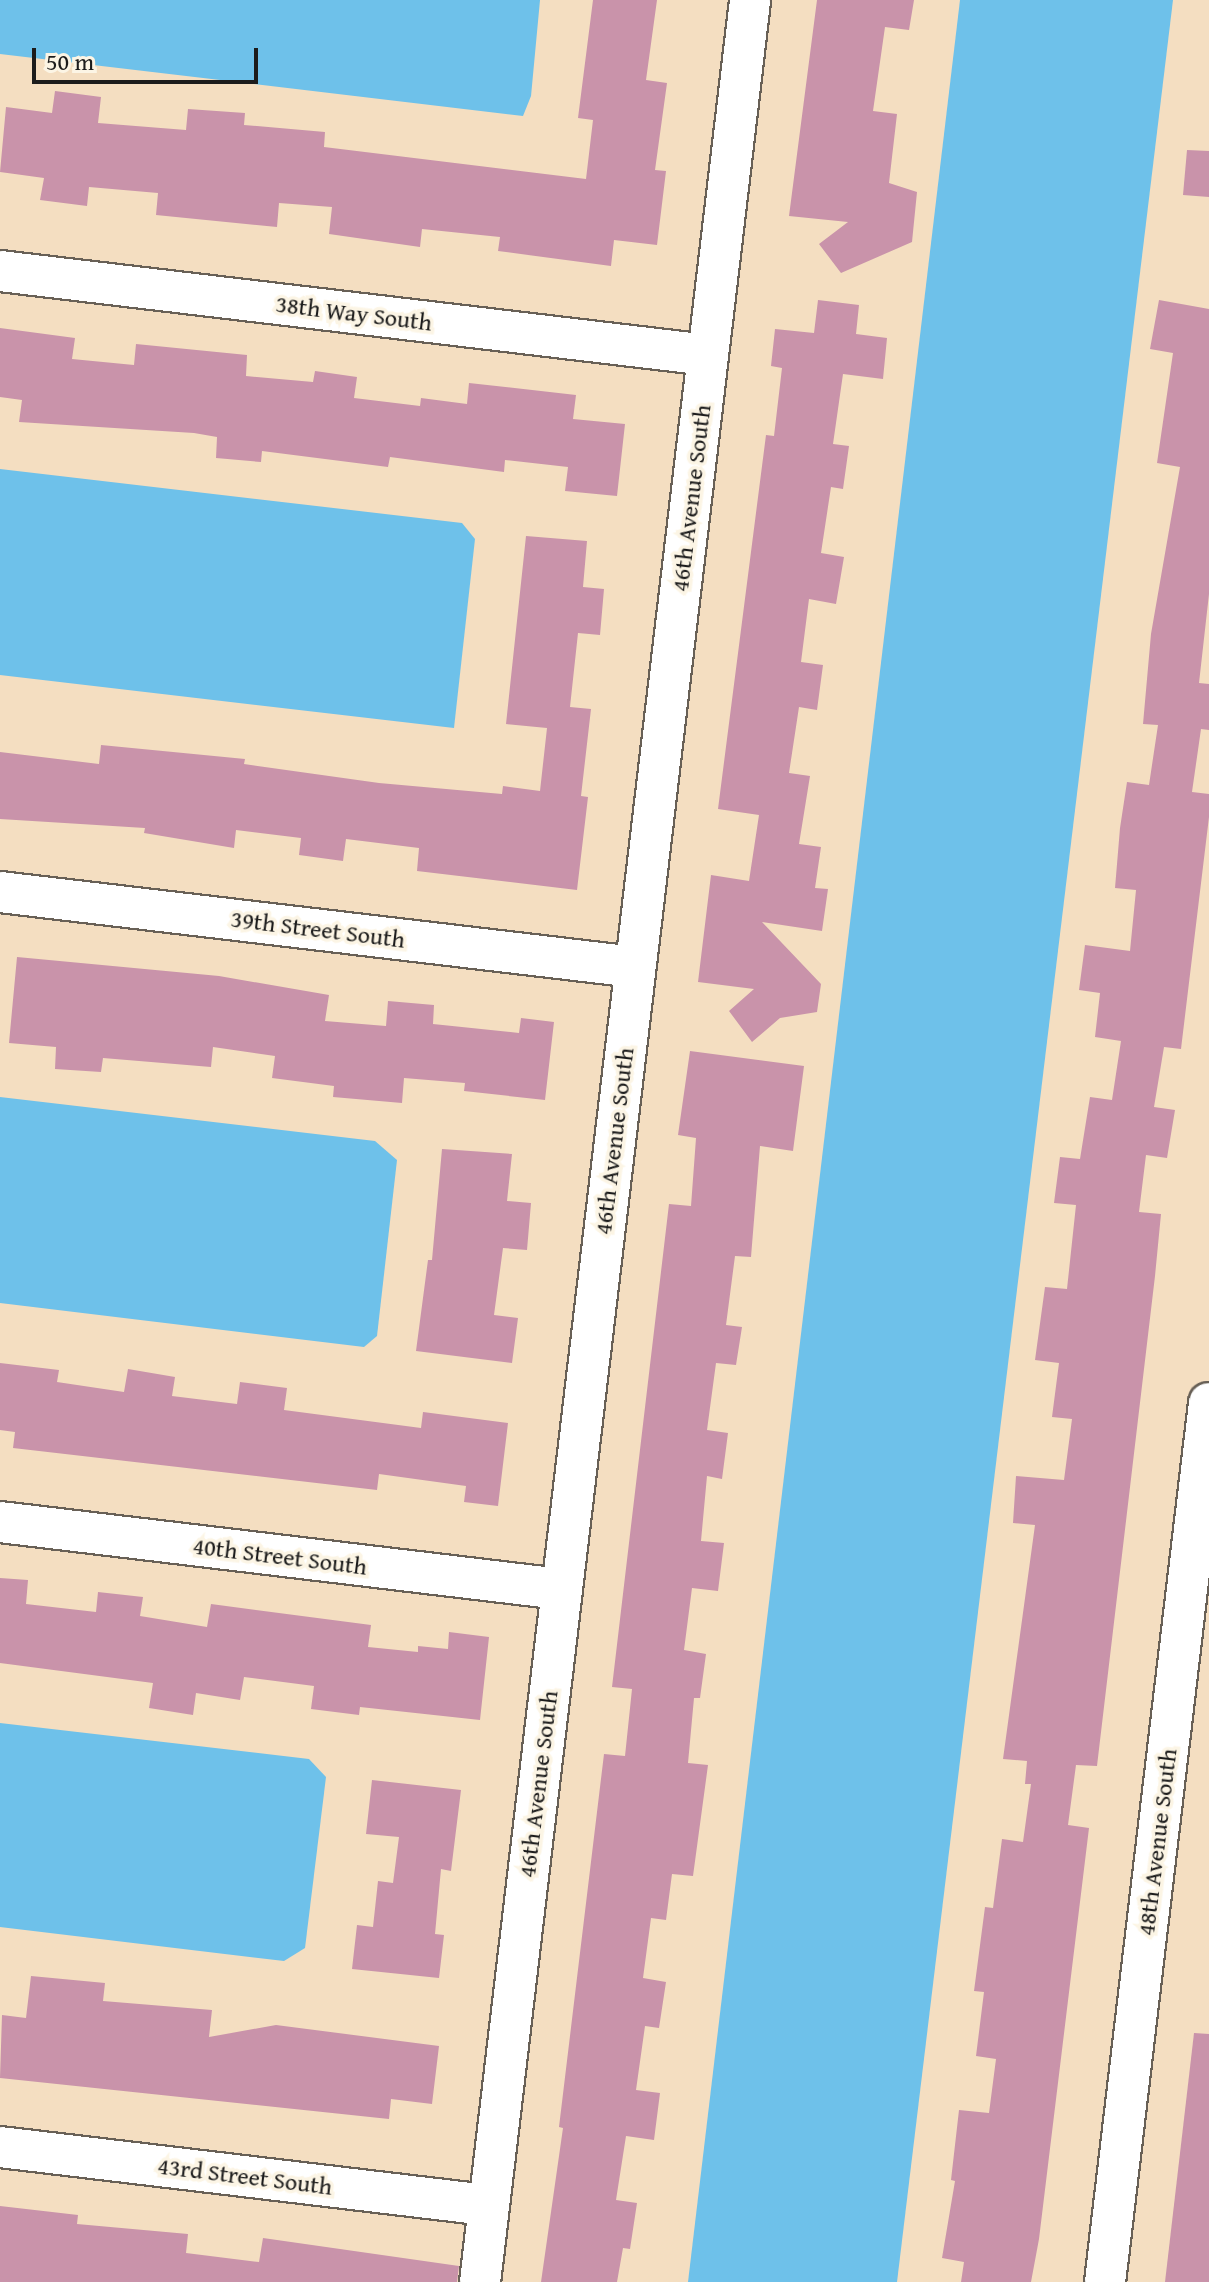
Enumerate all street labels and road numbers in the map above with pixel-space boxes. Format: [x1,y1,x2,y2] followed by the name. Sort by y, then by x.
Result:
[274,289,434,337] street label: 38th Way South
[665,403,717,593] street label: 46th Avenue South
[229,904,407,954] street label: 39th Street South
[588,1046,640,1236] street label: 46th Avenue South
[191,1531,369,1581] street label: 40th Street South
[512,1689,564,1879] street label: 46th Avenue South
[1131,1747,1183,1937] street label: 48th Avenue South
[156,2151,334,2201] street label: 43rd Street South

